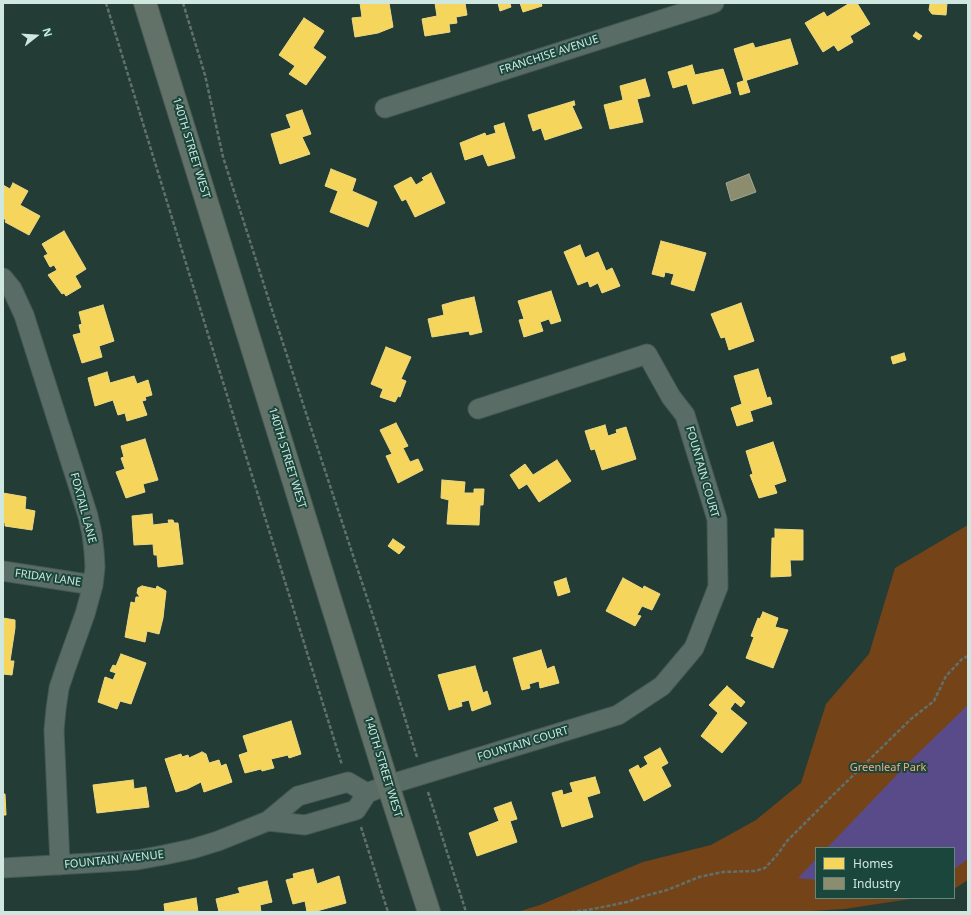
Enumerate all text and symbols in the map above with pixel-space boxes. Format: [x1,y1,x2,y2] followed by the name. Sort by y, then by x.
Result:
[16,16,56,56] north arrow
[39,26,56,39] text: N
[498,33,600,77] street label: FRANCHISE AVENUE
[169,96,213,200] street label: 140TH STREET WEST
[265,406,309,510] street label: 140TH STREET WEST
[683,425,721,519] street label: FOUNTAIN COURT
[67,471,99,545] street label: FOXTAIL LANE
[14,567,82,589] street label: FRIDAY LANE
[361,715,405,819] street label: 140TH STREET WEST
[476,724,570,764] street label: FOUNTAIN COURT
[850,761,926,775] park label: Greenleaf Park
[815,847,955,899] legend
[64,848,164,872] street label: FOUNTAIN AVENUE
[853,855,893,872] text: Homes
[853,875,900,892] text: Industry

